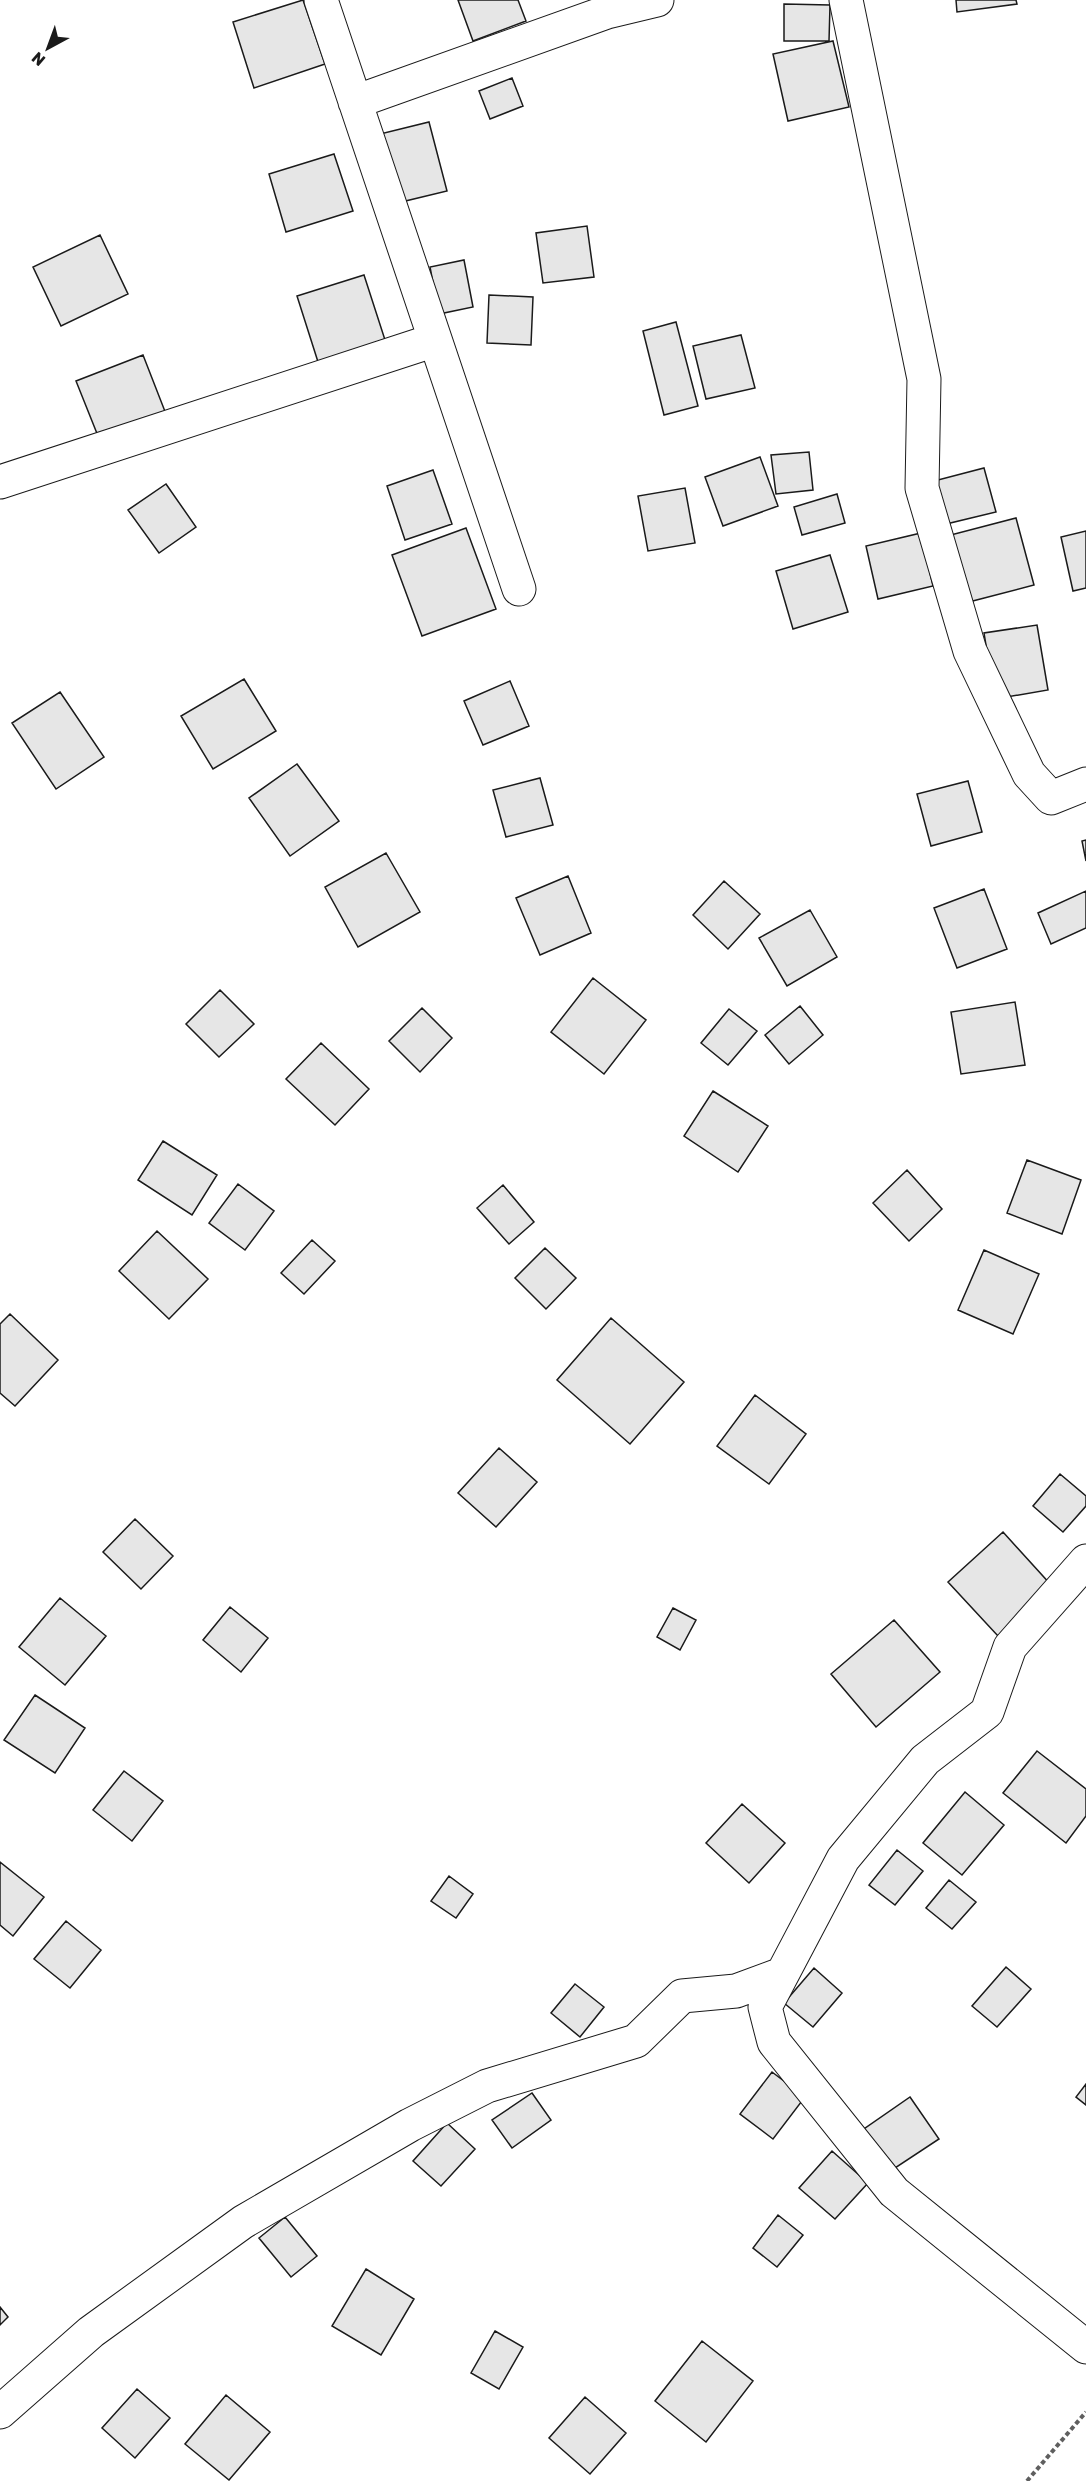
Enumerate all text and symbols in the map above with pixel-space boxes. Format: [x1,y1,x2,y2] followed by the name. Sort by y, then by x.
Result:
[18,18,78,78] north arrow
[28,48,49,70] text: N

